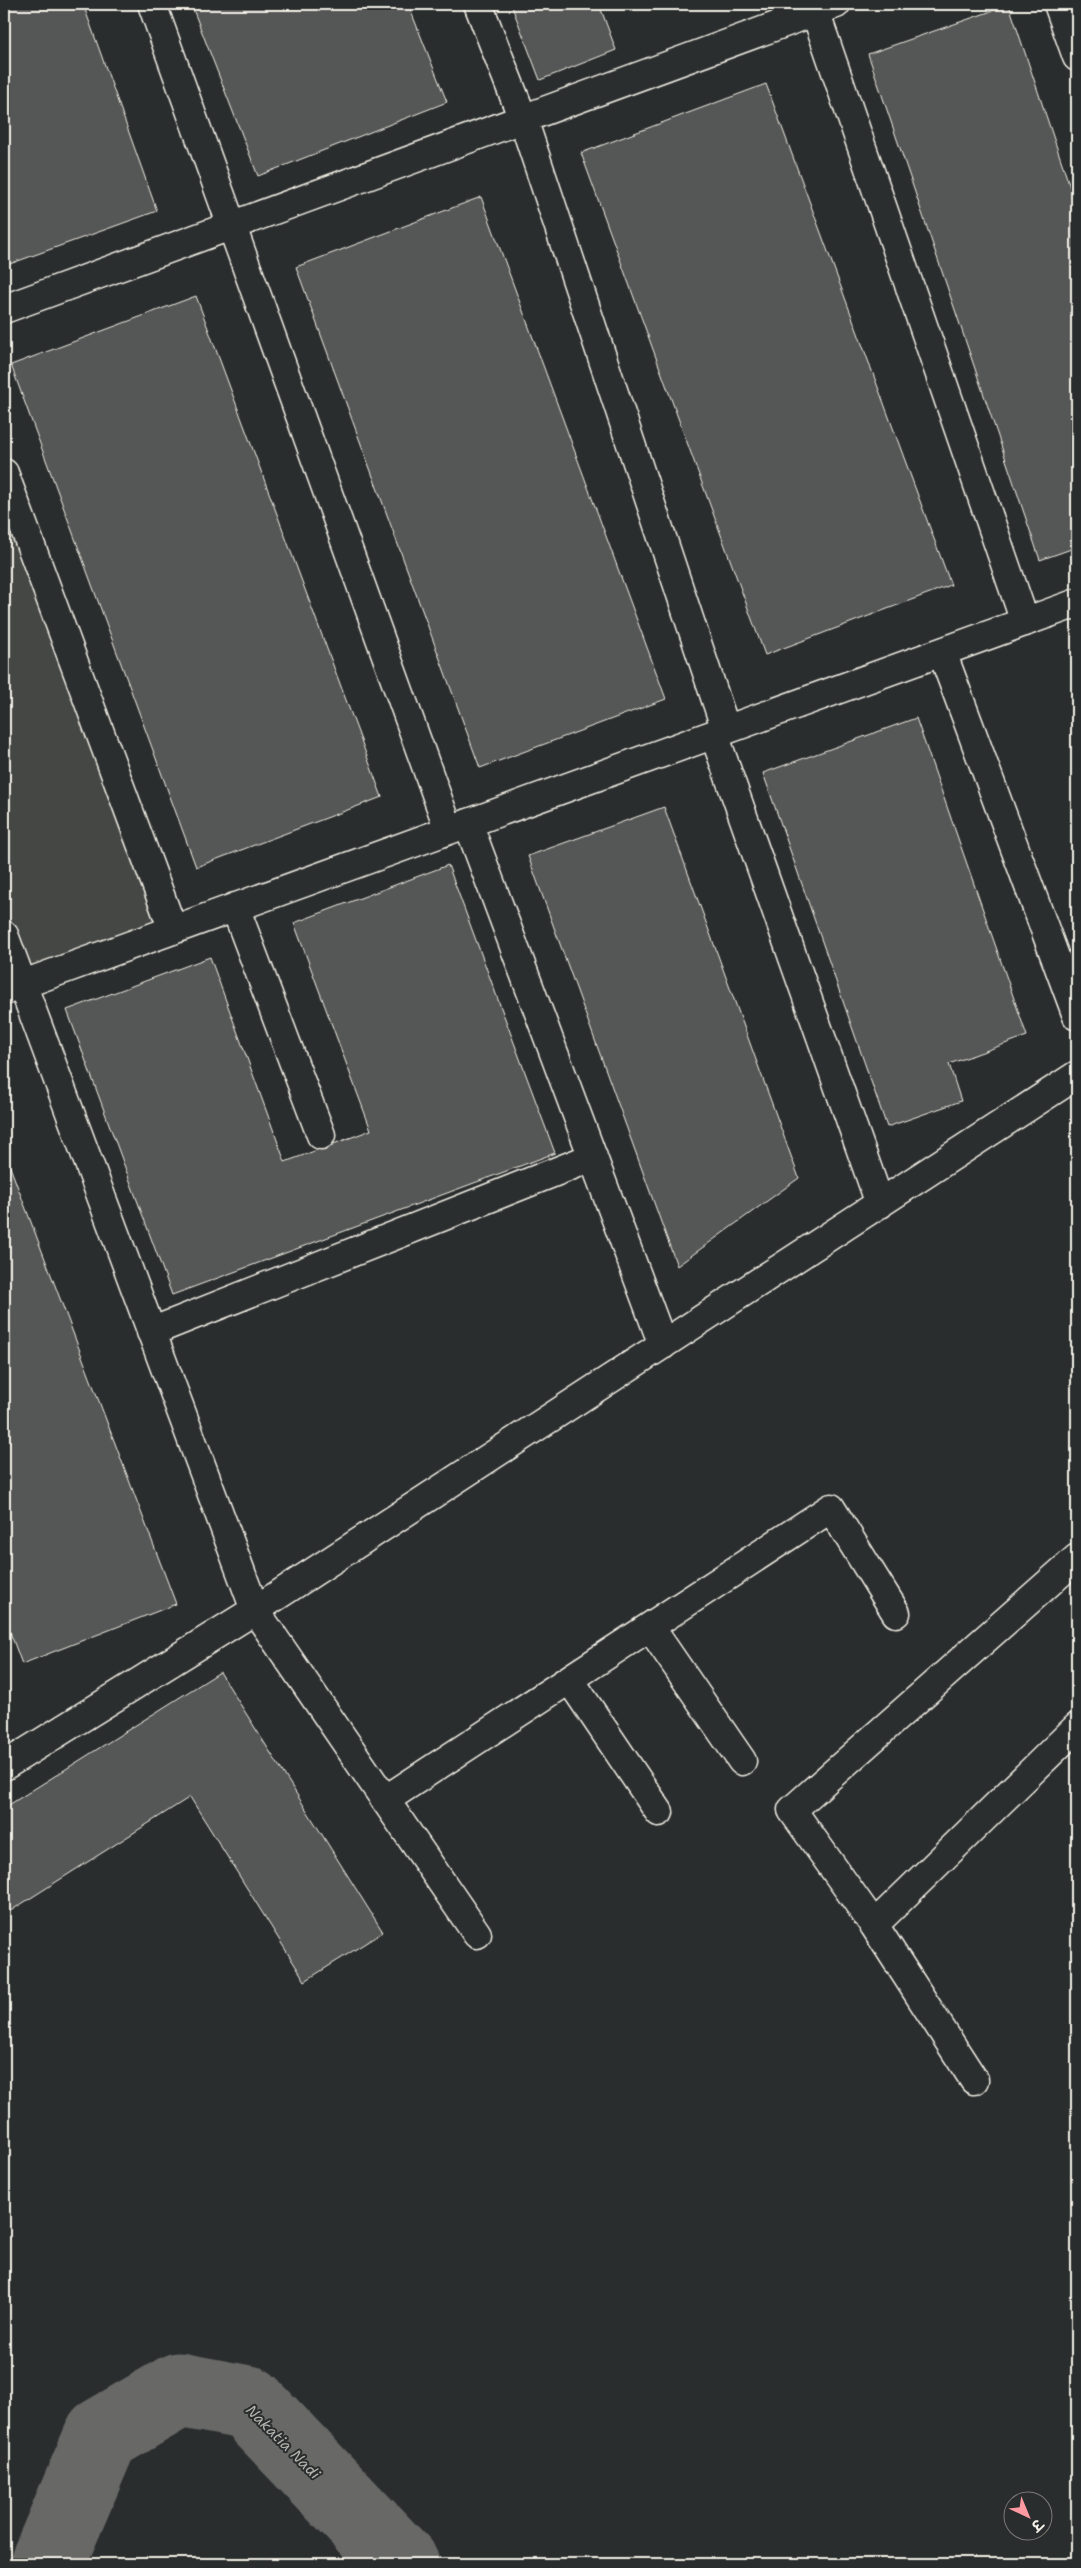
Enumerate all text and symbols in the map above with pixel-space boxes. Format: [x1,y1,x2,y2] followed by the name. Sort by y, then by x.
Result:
[241,2400,325,2484] water label: Nakatia Nadi
[1004,2490,1054,2540] north arrow
[1026,2514,1048,2536] text: उ

